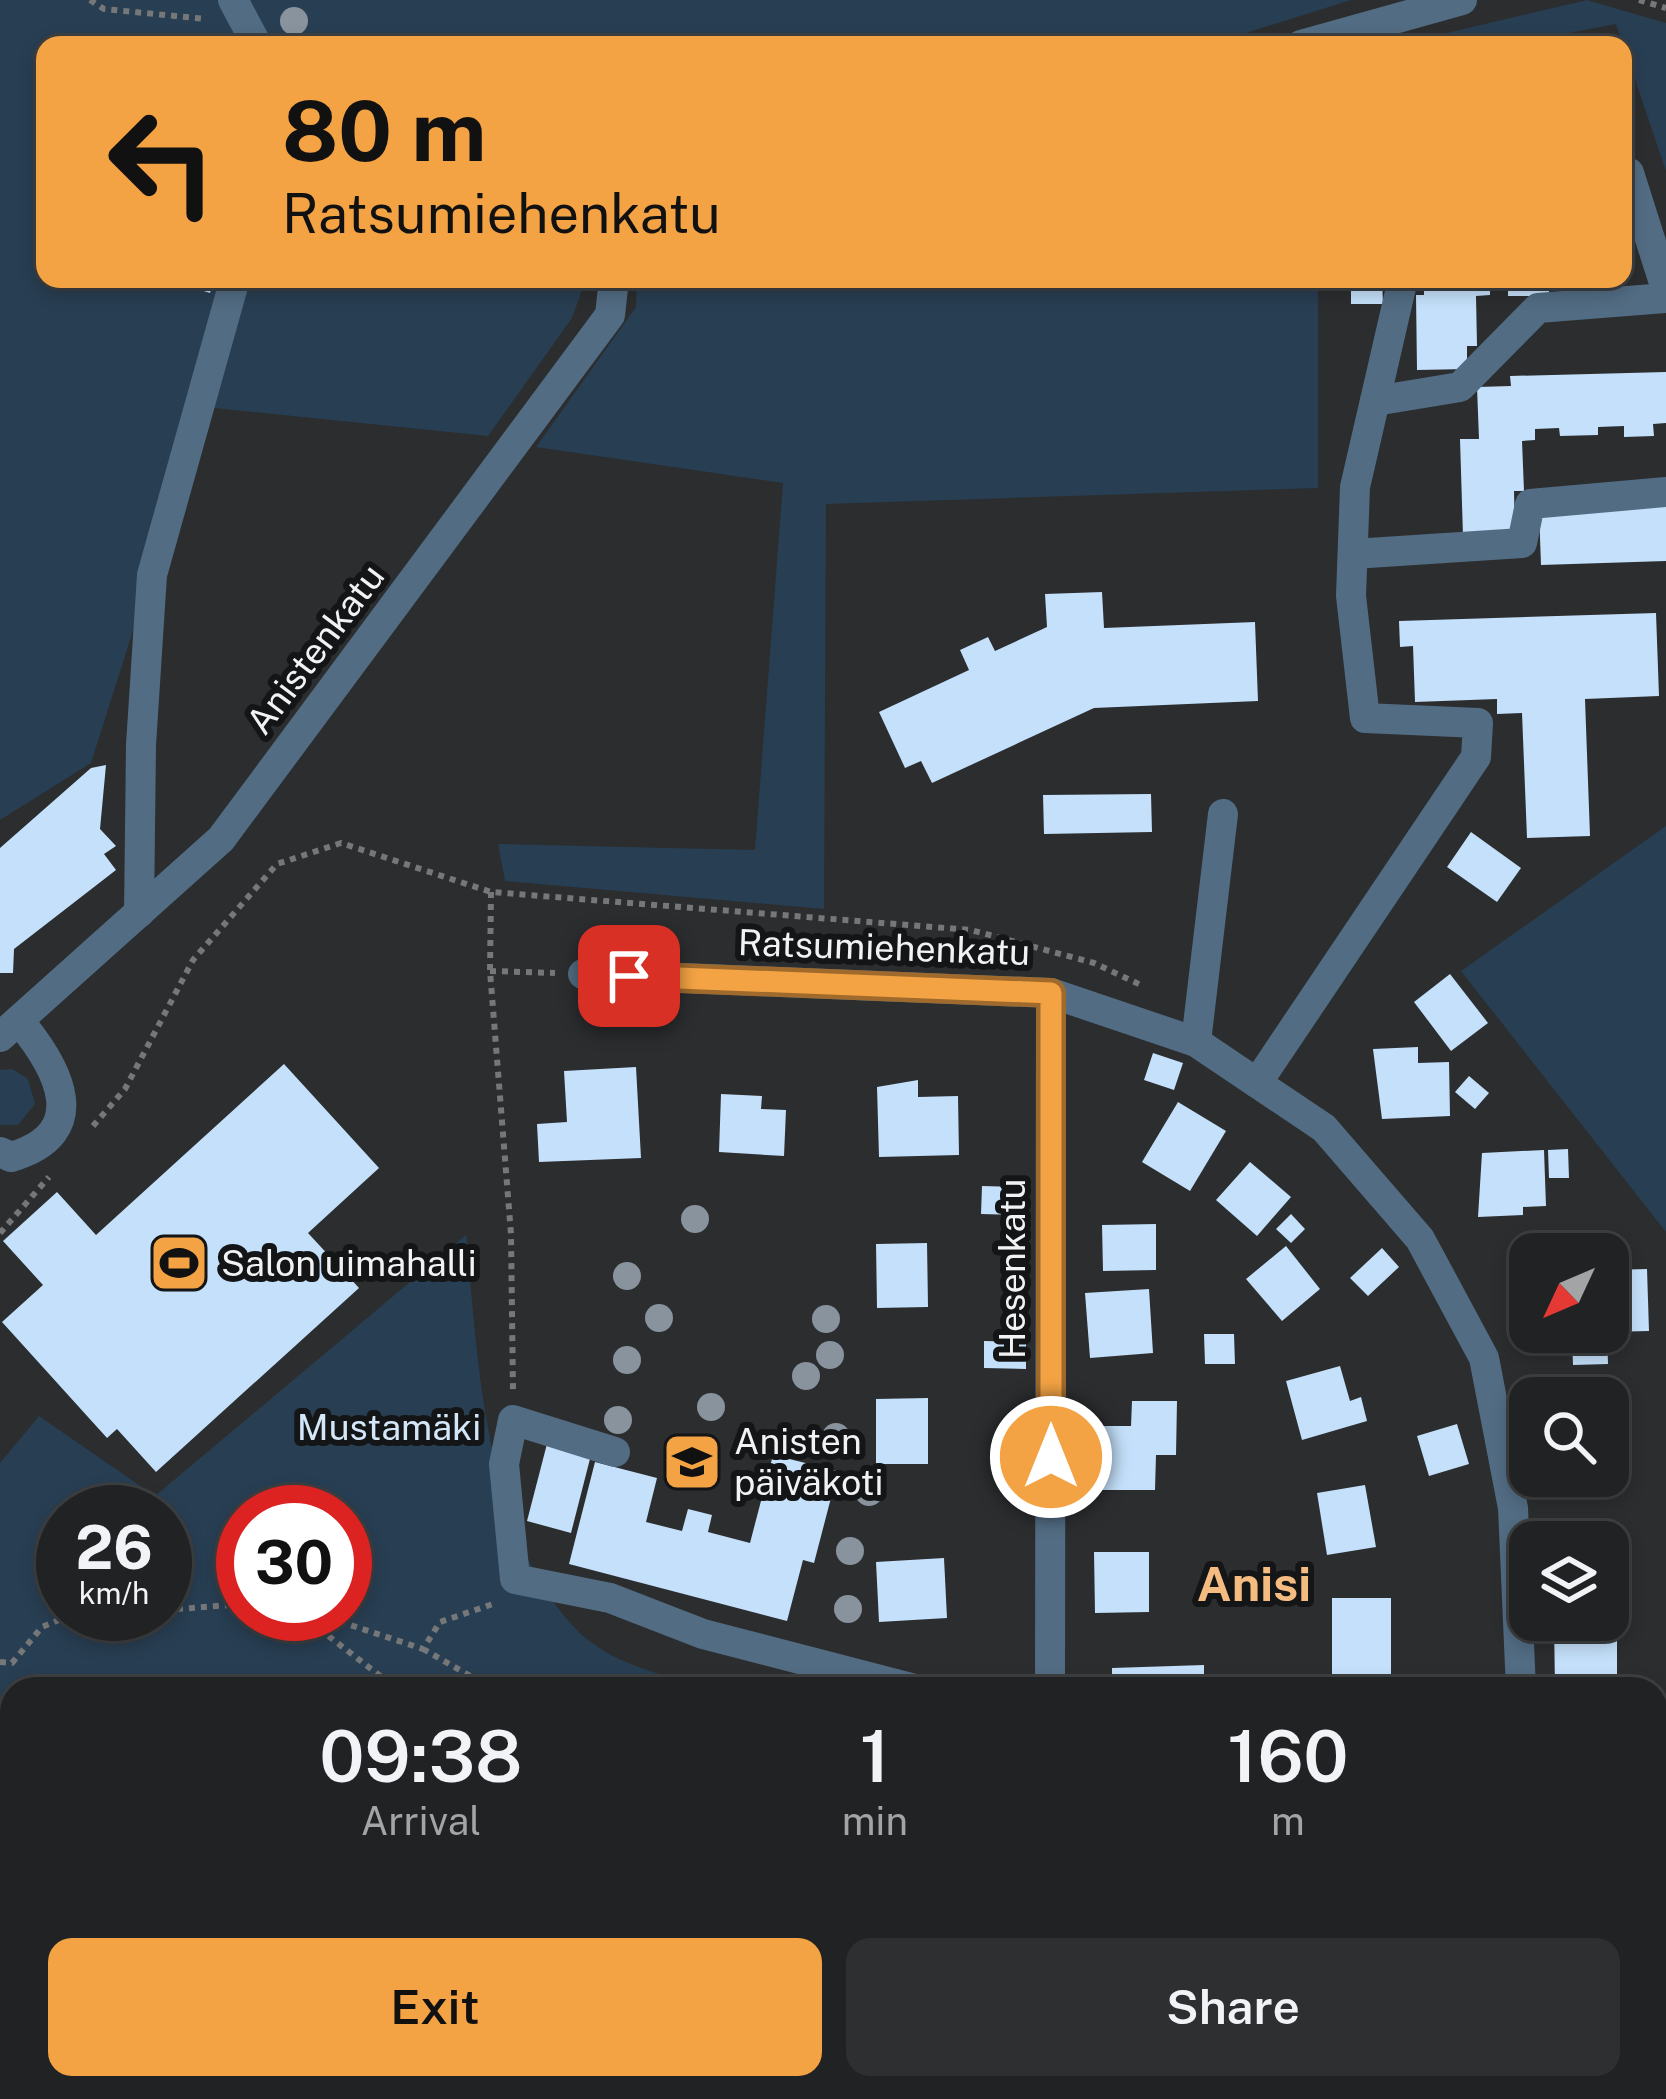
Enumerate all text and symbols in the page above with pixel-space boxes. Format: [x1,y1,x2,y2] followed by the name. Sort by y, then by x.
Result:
[282,81,486,180] text: 80 m
[84,84,240,240] icon: left
[282,182,721,245] text: Ratsumiehenkatu
[238,556,392,742] street label: Anistenkatu
[737,921,1031,973] street label: Ratsumiehenkatu
[578,925,680,1027] pin
[596,943,662,1009] icon: arrive
[991,1179,1033,1359] street label: Hesenkatu
[148,1232,210,1294] sports icon: Salon uimahalli
[1509,1233,1629,1353] north arrow
[1509,1233,1629,1641] map controls
[221,1242,477,1284] place label: Salon uimahalli
[1509,1377,1629,1497] button: search
[988,1394,1114,1520] position arrow
[297,1406,481,1448] park label: Mustamäki
[734,1420,883,1503] place label: Anisten päiväkoti
[661,1431,723,1493] school or university icon: Anisten päiväkoti
[216,1485,372,1641] speed limit sign: 30
[75,1512,153,1583] text: 26
[1509,1521,1629,1641] button: layers
[1197,1555,1311,1612] district label: Anisi
[79,1575,149,1611] text: km/h
[319,1714,523,1798] text: 09:38
[860,1714,890,1798] text: 1
[1227,1714,1349,1798] text: 160
[361,1798,481,1844] text: Arrival
[842,1798,908,1844] text: min
[1271,1798,1305,1844] text: m
[48,1938,822,2076] button: Exit
[846,1938,1620,2076] button: Share

